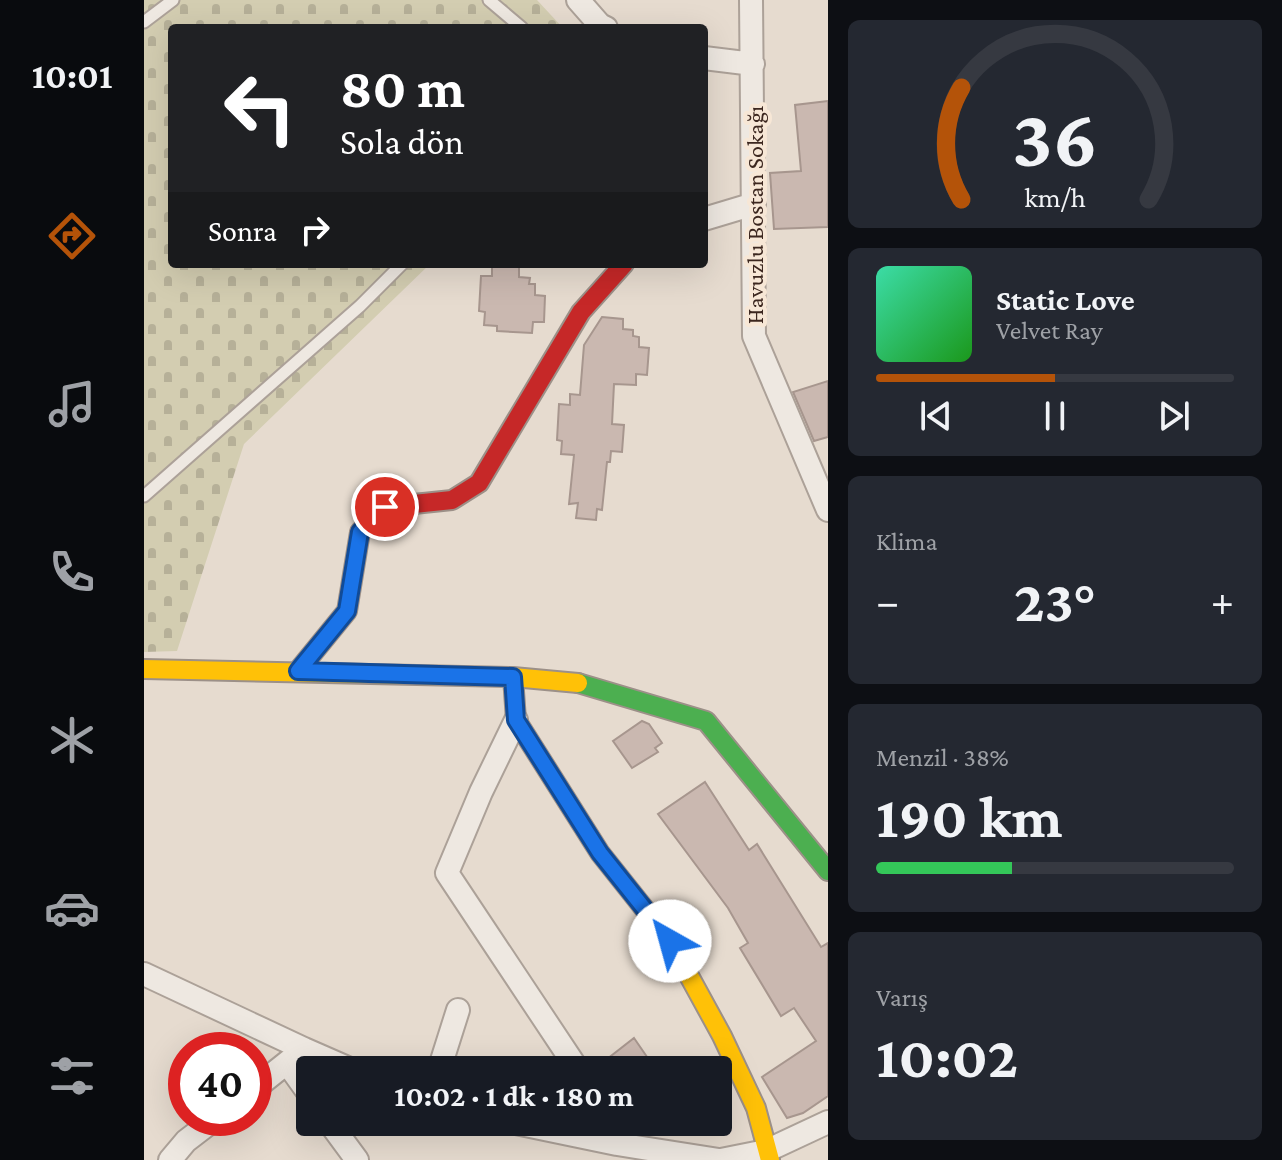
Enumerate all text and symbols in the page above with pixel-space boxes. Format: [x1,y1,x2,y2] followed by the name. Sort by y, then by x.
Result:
[32,56,112,96] text: 10:01
[208,56,312,160] icon: left
[340,57,465,119] text: 80 m
[1012,91,1098,184] text: 36
[741,106,768,324] street label: Havuzlu Bostan Sokağı
[340,122,464,162] text: Sola dön
[1024,181,1086,213] text: km/h
[44,208,100,264] icon: directions
[293,208,337,252] icon: right
[208,214,277,247] text: Sonra
[996,283,1135,316] text: Static Love
[996,316,1103,345] text: Velvet Ray
[44,376,100,432] icon: music
[914,394,958,438] icon: previous
[1033,394,1077,438] icon: pause
[1152,394,1196,438] icon: next
[351,473,419,541] pin
[363,485,407,529] icon: arrive
[876,527,938,556] text: Klima
[44,544,100,600] icon: phone
[1014,567,1096,634] text: 23°
[876,577,899,625] text: −
[1211,577,1234,625] text: +
[44,712,100,768] icon: climate
[876,743,1009,772] text: Menzil · 38%
[876,783,1063,850] text: 190 km
[44,880,100,936] icon: car
[628,899,712,983] position arrow
[876,983,928,1012] text: Varış
[876,1023,1018,1090] text: 10:02
[168,1032,272,1136] speed limit sign: 40
[44,1048,100,1104] icon: filters
[394,1079,634,1112] text: 10:02 · 1 dk · 180 m

